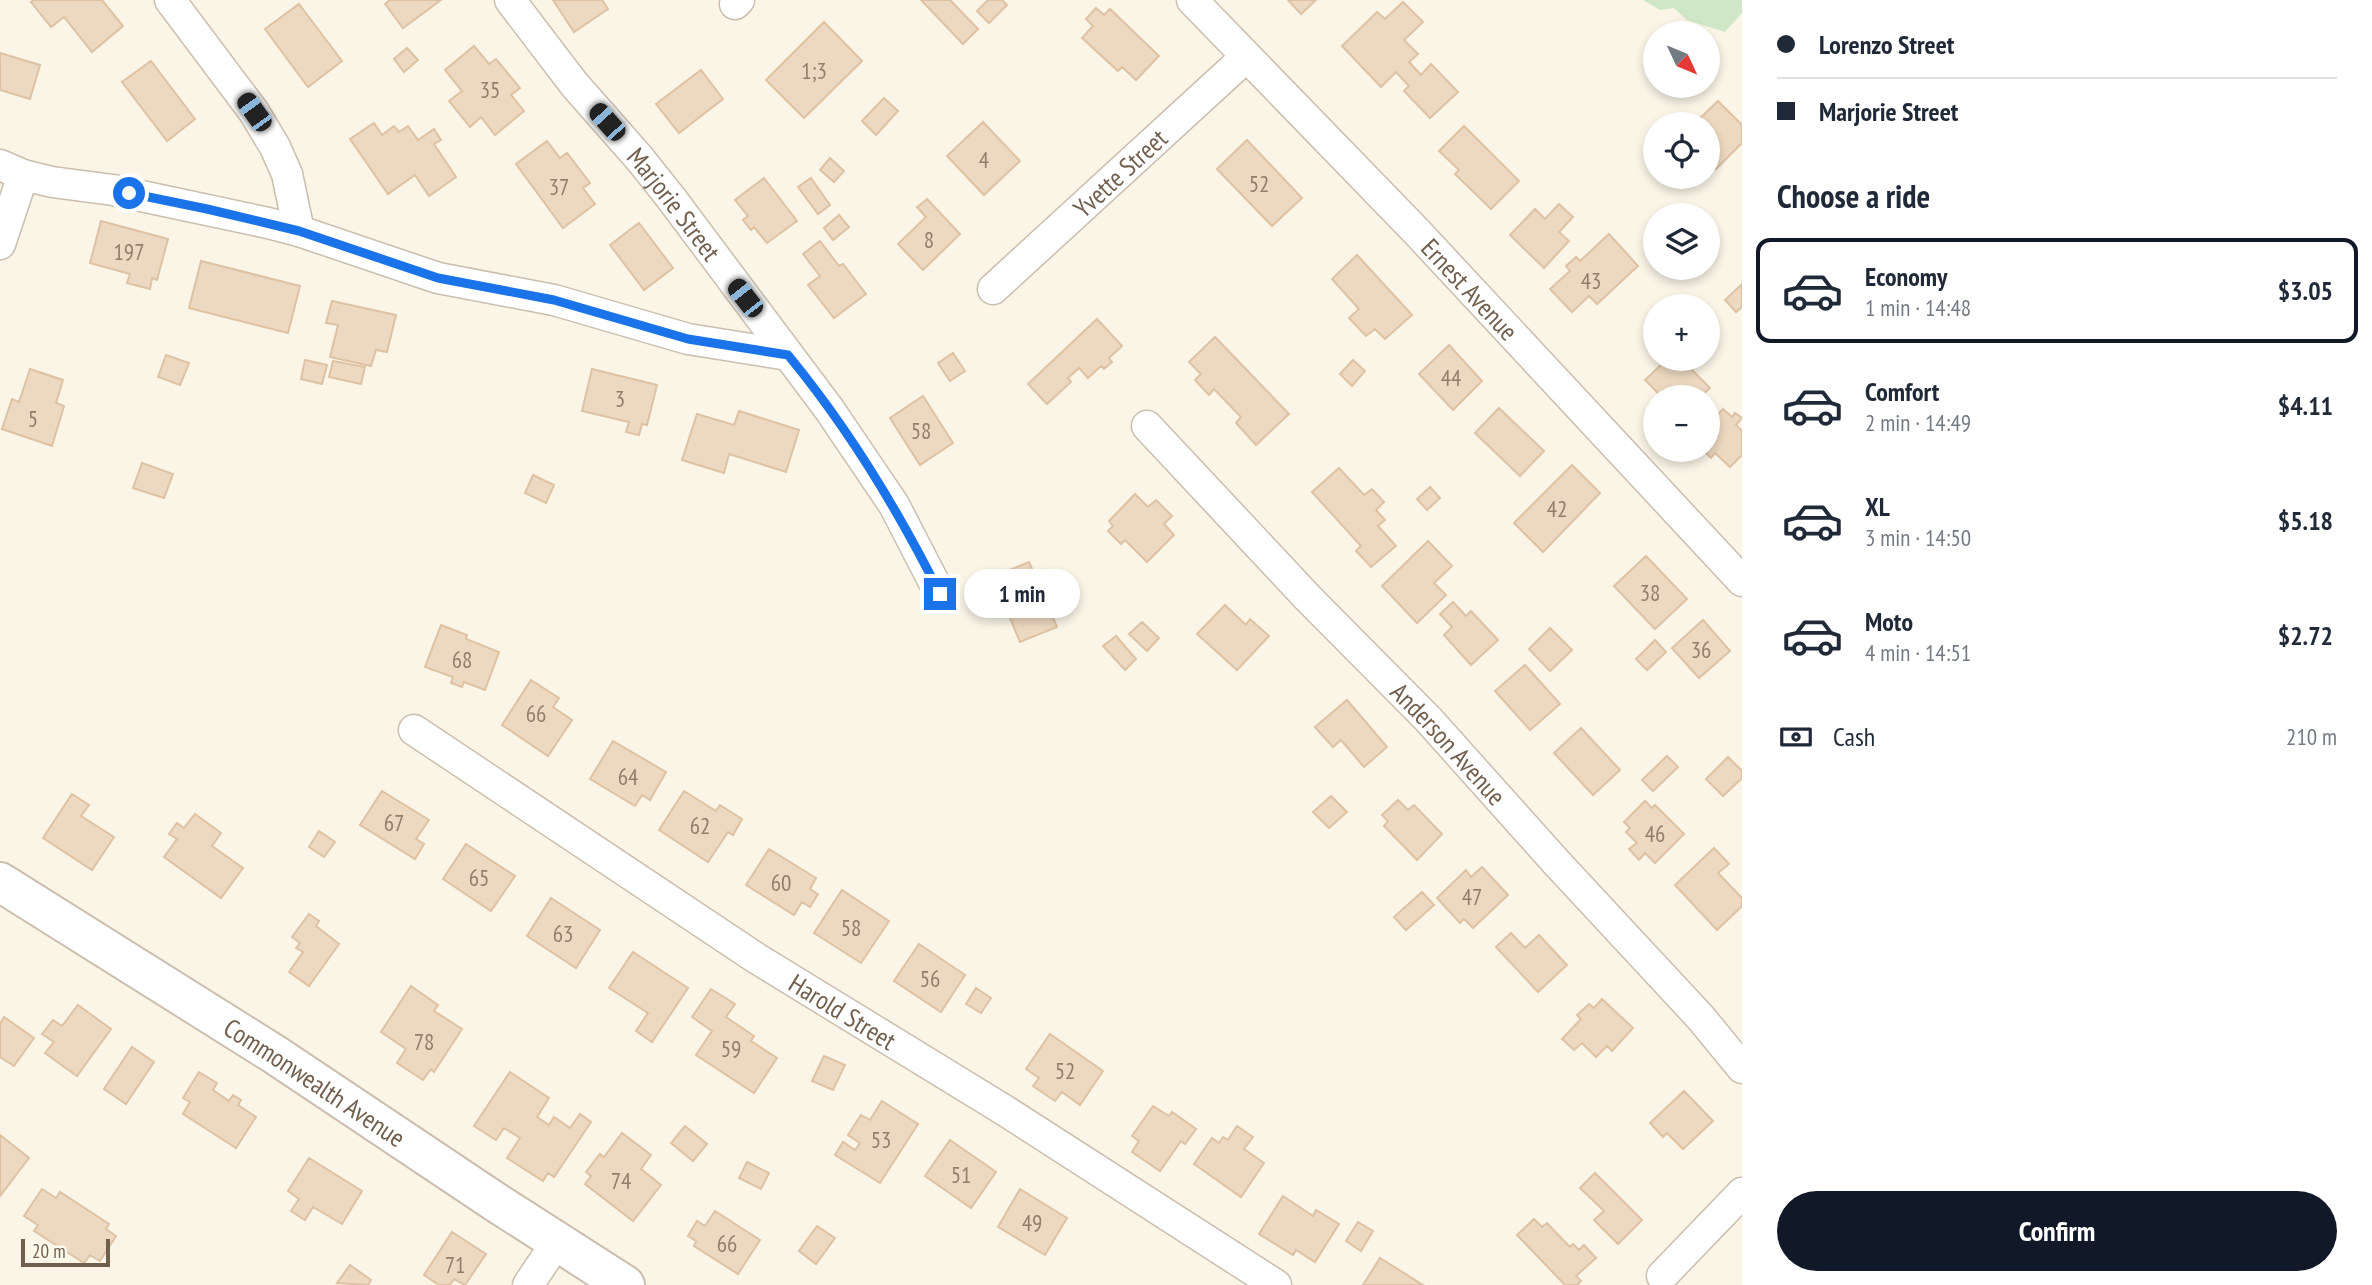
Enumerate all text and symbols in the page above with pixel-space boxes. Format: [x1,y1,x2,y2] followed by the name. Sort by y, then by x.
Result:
[1643,21,1720,98] north arrow
[1643,21,1720,462] map controls
[1819,28,1954,61] text: Lorenzo Street
[801,56,827,85] house number: 1;3
[480,75,500,104] house number: 35
[234,89,275,135] car
[1819,95,1958,128] text: Marjorie Street
[586,99,629,145] car
[1643,112,1720,189] button: locate
[1066,121,1174,224] street label: Yvette Street
[621,140,728,267] street label: Marjorie Street
[979,145,989,174] house number: 4
[1249,169,1269,198] house number: 52
[549,172,569,201] house number: 37
[1777,175,1930,217] text: Choose a ride
[113,177,145,209] route start
[1643,203,1720,280] button: layers
[924,225,934,254] house number: 8
[1415,231,1525,347] street label: Ernest Avenue
[113,237,145,266] house number: 197
[1781,259,1844,322] icon: car
[1865,260,1947,293] text: Economy
[1581,266,1601,295] house number: 43
[2278,274,2333,307] text: $3.05
[724,275,767,321] car
[1865,293,1971,322] text: 1 min · 14:48
[1643,294,1720,371] button: +
[1441,363,1461,392] house number: 44
[1781,374,1844,437] icon: car
[1865,375,1939,408] text: Comfort
[615,384,625,413] house number: 3
[1643,385,1720,462] button: −
[2278,389,2333,422] text: $4.11
[28,404,38,433] house number: 5
[1865,408,1971,437] text: 2 min · 14:49
[911,416,931,445] house number: 58
[1781,489,1844,552] icon: car
[1865,490,1890,523] text: XL
[1547,494,1567,523] house number: 42
[2278,504,2333,537] text: $5.18
[1865,523,1971,552] text: 3 min · 14:50
[964,570,1080,618] callout: 1 min
[924,578,956,610] route end
[1640,578,1660,607] house number: 38
[999,579,1045,608] text: 1 min
[1781,604,1844,667] icon: car
[1865,605,1913,638] text: Moto
[2278,619,2333,652] text: $2.72
[1691,635,1711,664] house number: 36
[1865,638,1971,667] text: 4 min · 14:51
[452,645,472,674] house number: 68
[1384,675,1513,812] street label: Anderson Avenue
[526,699,546,728] house number: 66
[1777,718,1815,756] icon: cash
[1833,720,1875,753] text: Cash
[2286,722,2337,751] text: 210 m
[618,762,638,791] house number: 64
[384,808,404,837] house number: 67
[690,811,710,840] house number: 62
[1645,819,1665,848] house number: 46
[469,863,489,892] house number: 65
[771,868,791,897] house number: 60
[1462,882,1482,911] house number: 47
[841,913,861,942] house number: 58
[553,919,573,948] house number: 63
[920,964,940,993] house number: 56
[783,966,902,1057] street label: Harold Street
[218,1010,412,1154] street label: Commonwealth Avenue
[414,1027,434,1056] house number: 78
[721,1034,741,1063] house number: 59
[1055,1056,1075,1085] house number: 52
[871,1125,891,1154] house number: 53
[951,1160,971,1189] house number: 51
[611,1166,631,1195] house number: 74
[1777,1191,2337,1271] button: Confirm
[1022,1208,1042,1237] house number: 49
[717,1229,737,1258] house number: 66
[21,1236,110,1268] scale bar
[32,1239,66,1263] text: 20 m
[445,1250,465,1279] house number: 71

